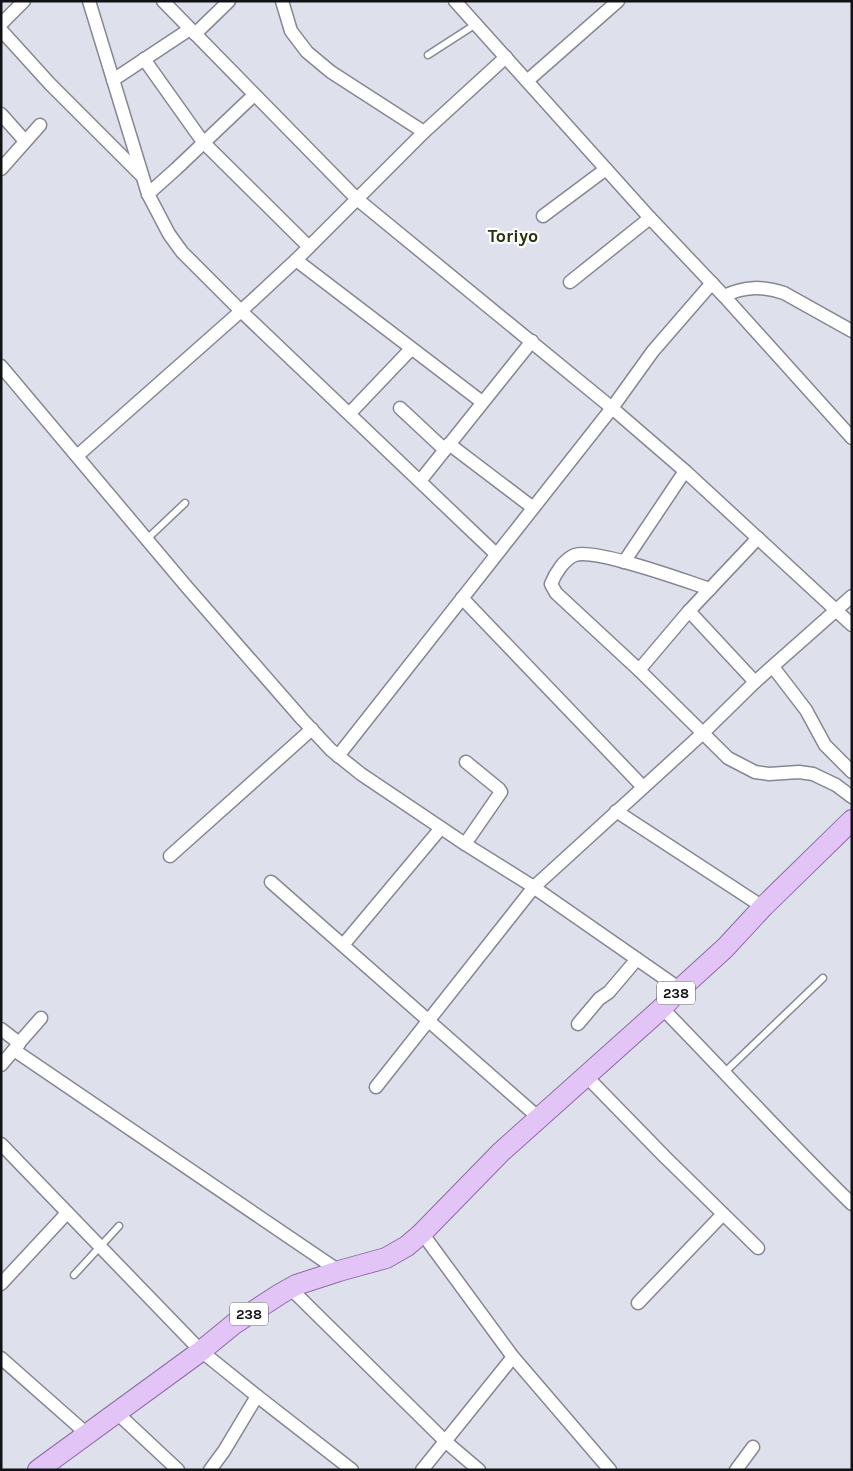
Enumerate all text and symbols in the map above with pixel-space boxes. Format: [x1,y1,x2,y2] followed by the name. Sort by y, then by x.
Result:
[488,225,538,247] district label: Toriyo
[657,981,695,1004] road number: 238
[230,1302,268,1326] road number: 238

